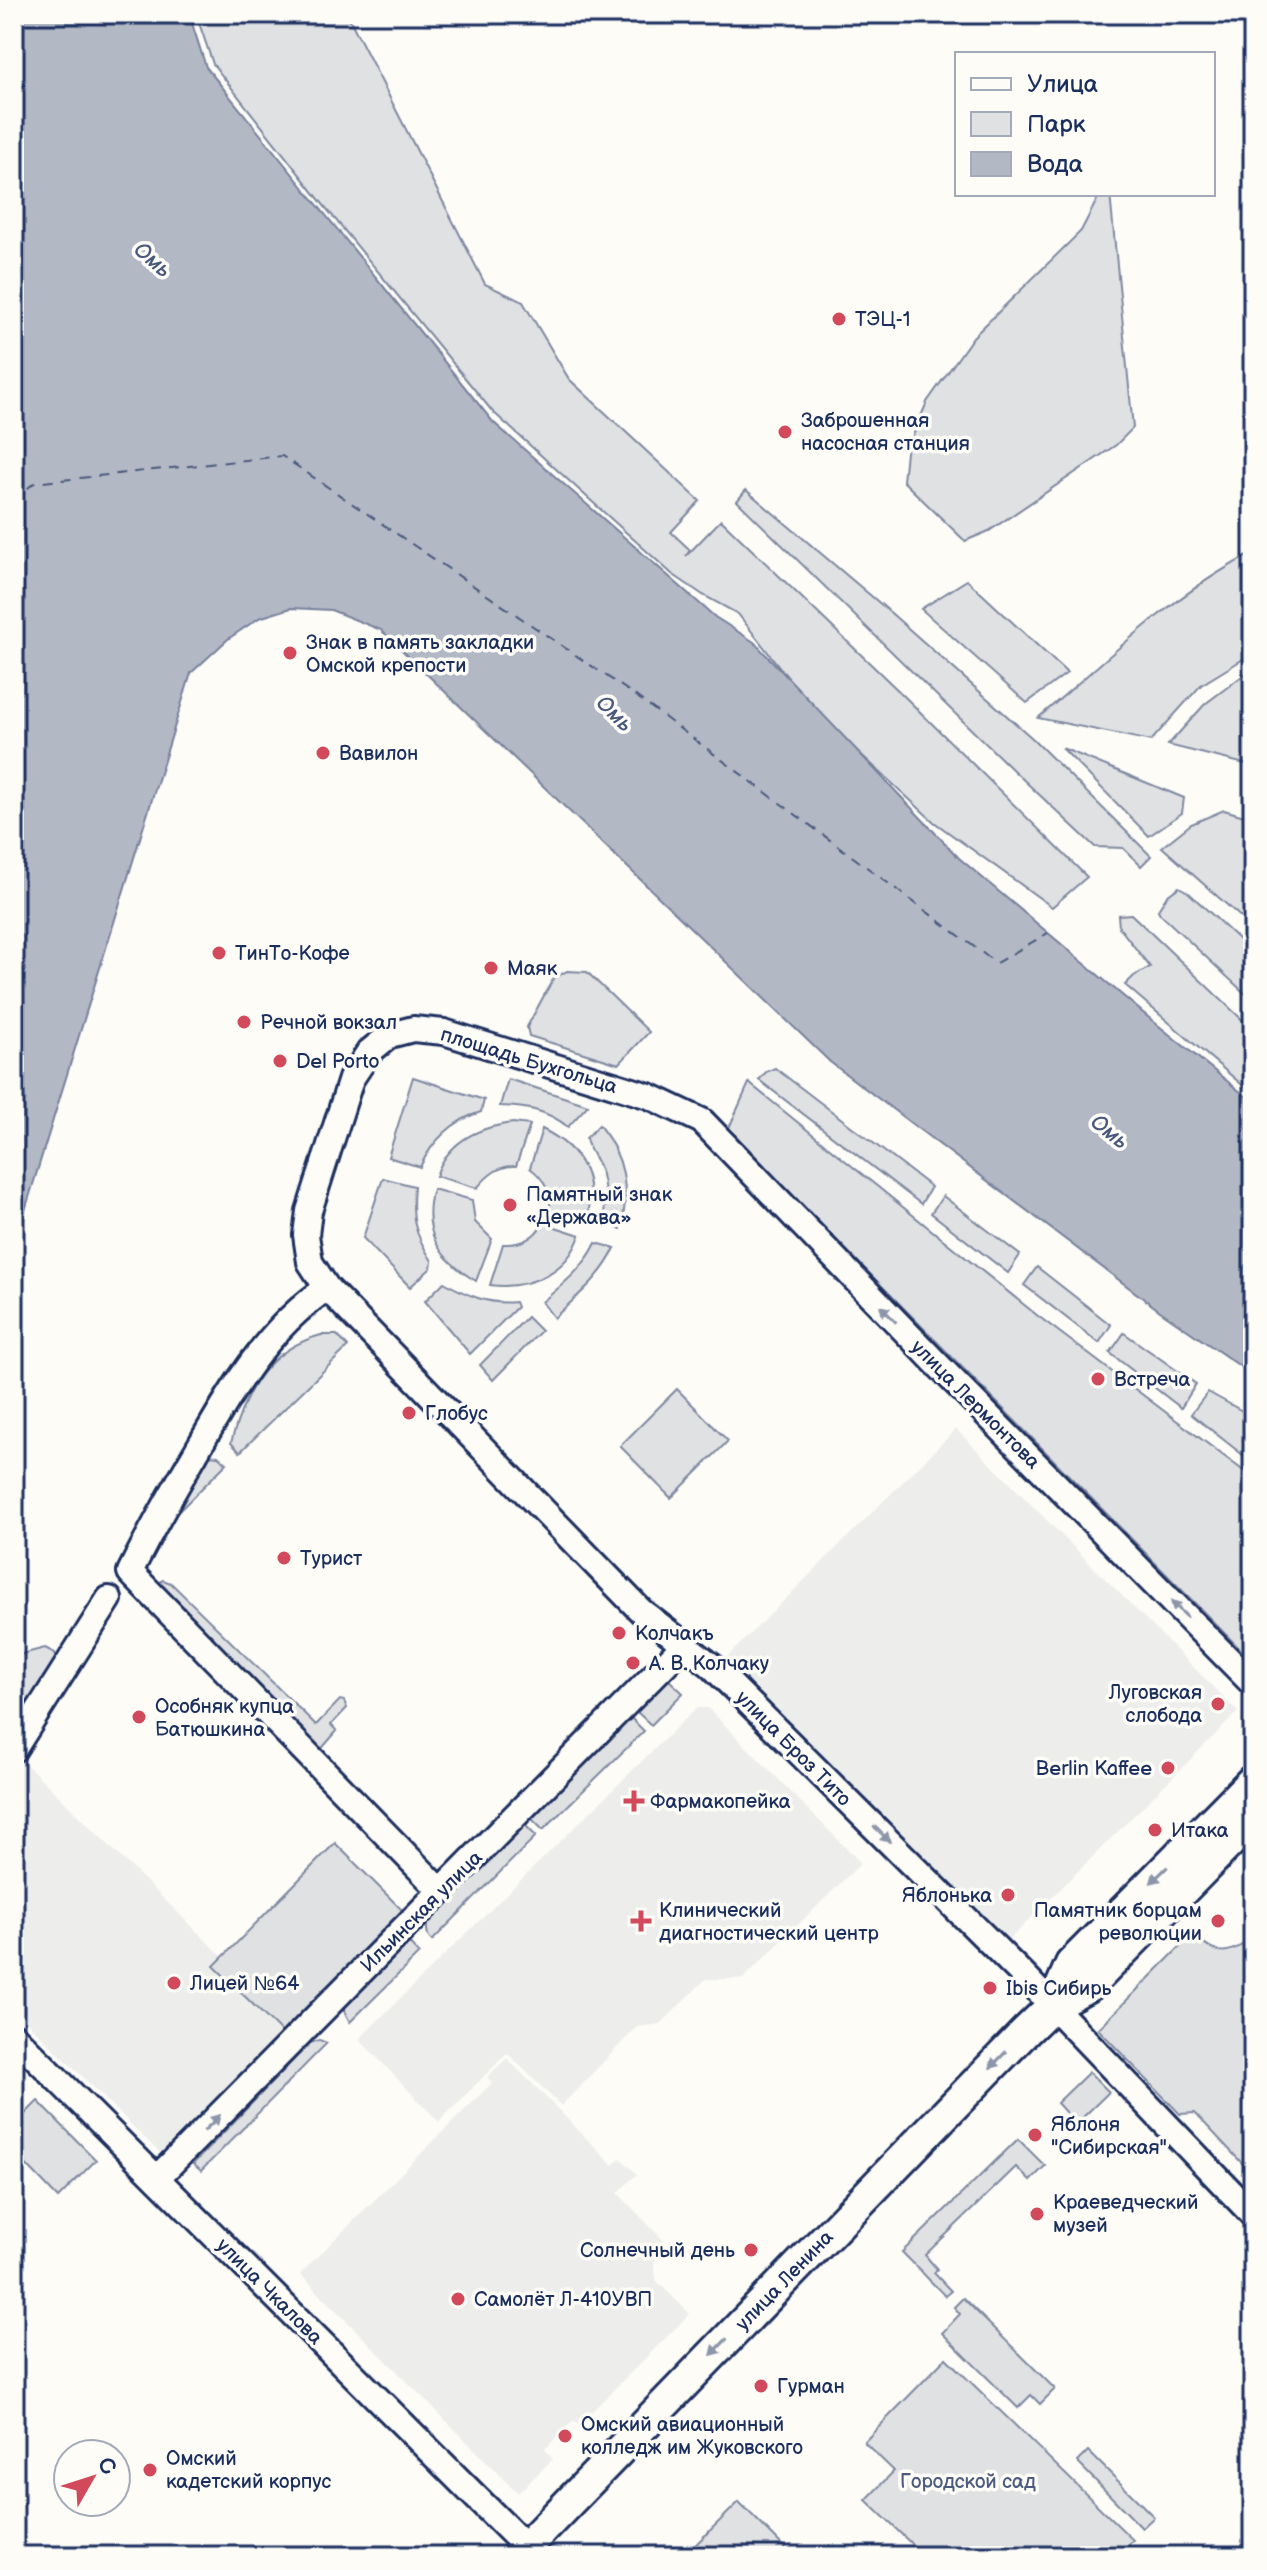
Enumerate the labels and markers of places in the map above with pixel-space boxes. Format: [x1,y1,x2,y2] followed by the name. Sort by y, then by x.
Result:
[855,308,911,332] place label: ТЭЦ-1
[830,310,848,328] marker: ТЭЦ-1
[801,409,970,456] place label: Заброшенная насосная станция
[776,423,794,441] marker: Заброшенная насосная станция
[306,631,534,678] place label: Знак в память закладки Омской крепости
[281,644,299,662] marker: Знак в память закладки Омской крепости
[339,742,418,766] place label: Вавилон
[314,744,332,762] marker: Вавилон
[235,942,350,966] place label: ТинТо-Кофе
[210,944,228,962] marker: ТинТо-Кофе
[507,957,558,981] place label: Маяк
[482,959,500,977] marker: Маяк
[260,1011,397,1035] place label: Речной вокзал
[235,1013,253,1031] marker: Речной вокзал
[296,1050,380,1074] place label: Del Porto
[271,1052,289,1070] marker: Del Porto
[526,1183,673,1230] place label: Памятный знак «Держава»
[501,1196,519,1214] marker: Памятный знак «Держава»
[1114,1368,1191,1392] place label: Встреча
[1089,1370,1107,1388] marker: Встреча
[425,1402,488,1426] place label: Глобус
[400,1404,418,1422] marker: Глобус
[300,1547,363,1571] place label: Турист
[275,1549,293,1567] marker: Турист
[635,1622,714,1646] place label: Колчакъ
[610,1624,628,1642] marker: Колчакъ
[648,1652,769,1676] place label: А. В. Колчаку
[624,1654,642,1672] marker: А. В. Колчаку
[1108,1681,1202,1728] place label: Луговская слобода
[155,1695,294,1742] place label: Особняк купца Батюшкина
[1209,1695,1227,1713] marker: Луговская слобода
[130,1708,148,1726] marker: Особняк купца Батюшкина
[1036,1757,1152,1781] place label: Berlin Kaffee
[1159,1759,1177,1777] marker: Berlin Kaffee
[650,1790,791,1814] place label: Фармакопейка
[625,1792,643,1810] marker: Фармакопейка
[1171,1819,1229,1843] place label: Итака
[1146,1821,1164,1839] marker: Итака
[902,1884,992,1908] place label: Яблонька
[999,1886,1017,1904] marker: Яблонька
[659,1899,879,1946] place label: Клинический диагностический центр
[1034,1899,1202,1946] place label: Памятник борцам революции
[630,1910,652,1932] marker: Клинический диагностический центр
[1209,1912,1227,1930] marker: Памятник борцам революции
[189,1972,300,1996] place label: Лицей №64
[165,1974,183,1992] marker: Лицей №64
[1006,1977,1112,2001] place label: Ibis Сибирь
[981,1979,999,1997] marker: Ibis Сибирь
[1051,2113,1167,2160] place label: Яблоня "Сибирская"
[1026,2126,1044,2144] marker: Яблоня "Сибирская"
[1053,2191,1198,2238] place label: Краеведческий музей
[1028,2205,1046,2223] marker: Краеведческий музей
[580,2239,735,2263] place label: Солнечный день
[742,2241,760,2259] marker: Солнечный день
[474,2288,652,2312] place label: Самолёт Л-410УВП
[449,2290,467,2308] marker: Самолёт Л-410УВП
[777,2375,845,2399] place label: Гурман
[752,2377,770,2395] marker: Гурман
[581,2413,803,2460] place label: Омский авиационный колледж им Жуковского
[556,2427,574,2445] marker: Омский авиационный колледж им Жуковского
[166,2447,332,2494] place label: Омский кадетский корпус
[141,2461,159,2479] marker: Омский кадетский корпус

